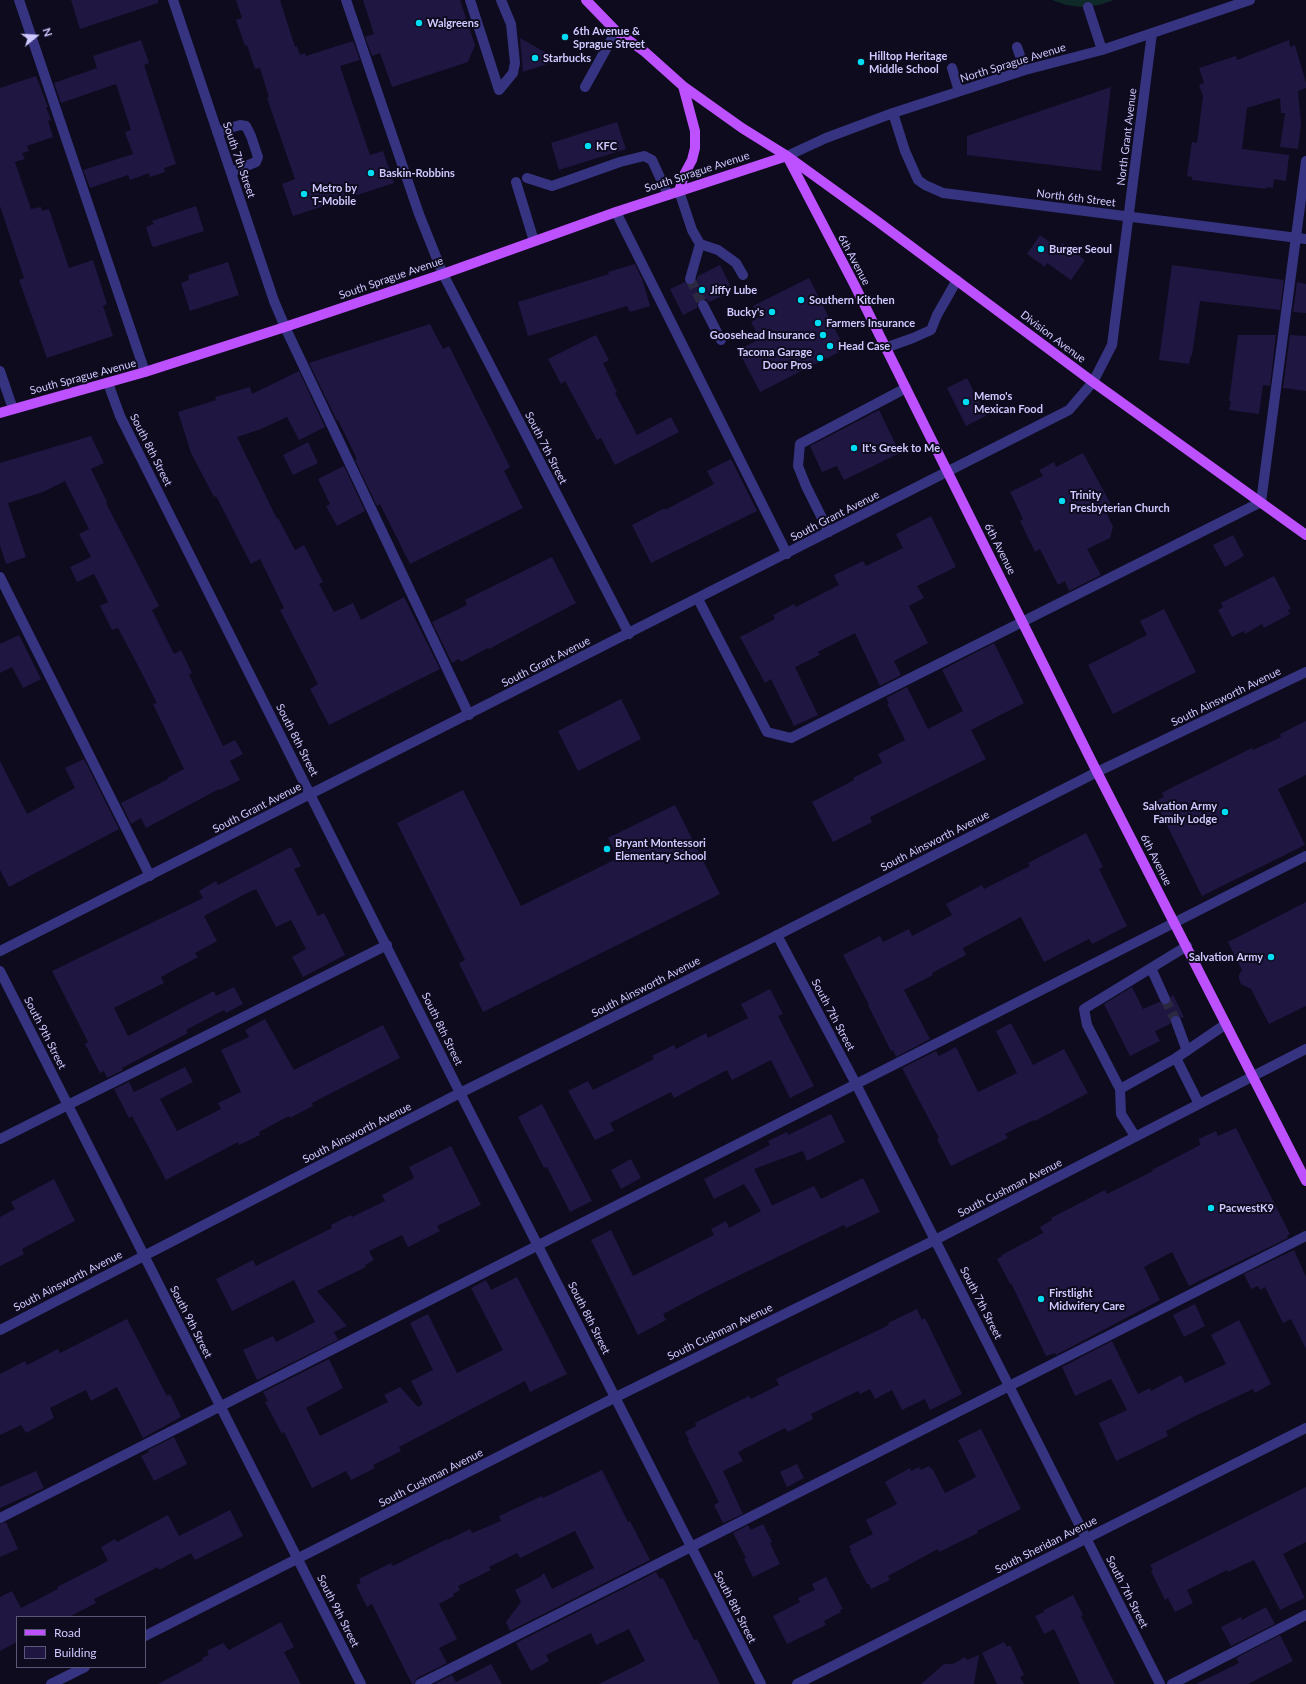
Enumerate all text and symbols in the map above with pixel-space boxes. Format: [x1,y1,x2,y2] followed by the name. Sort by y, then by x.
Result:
[16,16,56,56] north arrow
[427,16,479,30] place label: Walgreens
[414,18,424,28] marker: Walgreens
[573,24,645,50] place label: 6th Avenue & Sprague Street
[40,26,55,38] text: N
[560,32,570,42] marker: 6th Avenue & Sprague Street
[959,41,1067,85] street label: North Sprague Avenue
[869,49,947,75] place label: Hilltop Heritage Middle School
[543,51,591,65] place label: Starbucks
[530,53,540,63] marker: Starbucks
[856,57,866,67] marker: Hilltop Heritage Middle School
[1114,88,1140,186] street label: North Grant Avenue
[220,120,258,200] street label: South 7th Street
[596,139,617,153] place label: KFC
[583,141,593,151] marker: KFC
[643,149,751,195] street label: South Sprague Avenue
[379,166,455,180] place label: Baskin-Robbins
[366,168,376,178] marker: Baskin-Robbins
[312,181,357,207] place label: Metro by T-Mobile
[1036,187,1116,209] street label: North 6th Street
[299,189,309,199] marker: Metro by T-Mobile
[835,232,873,288] street label: 6th Avenue
[1049,242,1112,256] place label: Burger Seoul
[1036,244,1046,254] marker: Burger Seoul
[337,254,445,302] street label: South Sprague Avenue
[710,283,757,297] place label: Jiffy Lube
[697,285,707,295] marker: Jiffy Lube
[809,293,895,307] place label: Southern Kitchen
[796,295,806,305] marker: Southern Kitchen
[727,305,764,319] place label: Bucky's
[767,307,777,317] marker: Bucky's
[1018,308,1088,366] street label: Division Avenue
[826,316,915,330] place label: Farmers Insurance
[813,318,823,328] marker: Farmers Insurance
[710,328,815,342] place label: Goosehead Insurance
[818,330,828,340] marker: Goosehead Insurance
[838,339,890,353] place label: Head Case
[825,341,835,351] marker: Head Case
[737,345,812,371] place label: Tacoma Garage Door Pros
[815,353,825,363] marker: Tacoma Garage Door Pros
[28,356,138,398] street label: South Sprague Avenue
[974,389,1043,415] place label: Memo's Mexican Food
[961,397,971,407] marker: Memo's Mexican Food
[522,410,570,486] street label: South 7th Street
[127,412,175,488] street label: South 8th Street
[862,441,940,455] place label: It's Greek to Me
[849,443,859,453] marker: It's Greek to Me
[788,488,882,544] street label: South Grant Avenue
[1070,488,1170,514] place label: Trinity Presbyterian Church
[1057,496,1067,506] marker: Trinity Presbyterian Church
[981,521,1019,577] street label: 6th Avenue
[499,634,593,690] street label: South Grant Avenue
[1169,665,1283,729] street label: South Ainsworth Avenue
[273,702,321,778] street label: South 8th Street
[210,780,304,836] street label: South Grant Avenue
[1143,799,1217,825] place label: Salvation Army Family Lodge
[1220,807,1230,817] marker: Salvation Army Family Lodge
[878,808,992,874] street label: South Ainsworth Avenue
[1137,832,1175,888] street label: 6th Avenue
[615,836,706,862] place label: Bryant Montessori Elementary School
[602,844,612,854] marker: Bryant Montessori Elementary School
[1189,950,1263,964] place label: Salvation Army
[1266,952,1276,962] marker: Salvation Army
[589,954,703,1020] street label: South Ainsworth Avenue
[809,977,857,1053] street label: South 7th Street
[419,990,465,1068] street label: South 8th Street
[21,995,69,1071] street label: South 9th Street
[300,1100,414,1166] street label: South Ainsworth Avenue
[956,1156,1064,1220] street label: South Cushman Avenue
[1219,1201,1274,1215] place label: PacwestK9
[1206,1203,1216,1213] marker: PacwestK9
[11,1248,125,1314] street label: South Ainsworth Avenue
[957,1265,1005,1341] street label: South 7th Street
[565,1280,613,1356] street label: South 8th Street
[167,1284,215,1360] street label: South 9th Street
[1049,1286,1125,1312] place label: Firstlight Midwifery Care
[1036,1294,1046,1304] marker: Firstlight Midwifery Care
[665,1301,775,1363] street label: South Cushman Avenue
[377,1446,485,1510] street label: South Cushman Avenue
[993,1514,1099,1576] street label: South Sheridan Avenue
[1103,1554,1151,1630] street label: South 7th Street
[711,1569,759,1645] street label: South 8th Street
[314,1573,362,1649] street label: South 9th Street
[16,1616,146,1668] legend
[54,1625,81,1640] text: Road
[54,1645,97,1660] text: Building

